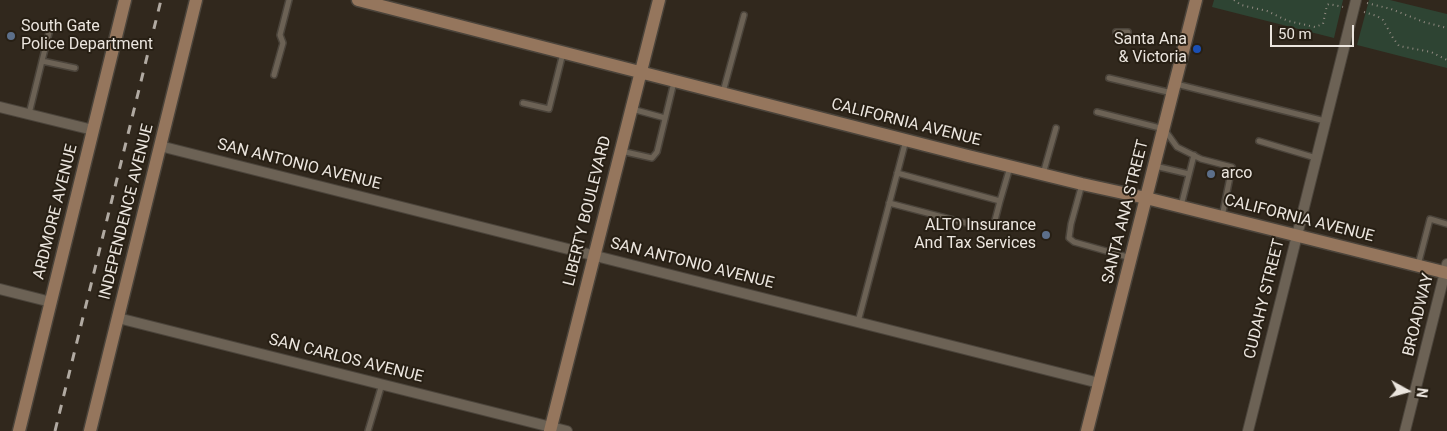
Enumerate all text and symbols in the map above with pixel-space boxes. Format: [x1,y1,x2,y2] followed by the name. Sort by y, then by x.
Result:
[1272,15,1356,47] scale bar
[21,17,153,55] place label: South Gate Police Department
[1278,25,1312,43] text: 50 m
[5,30,17,42] marker: South Gate Police Department
[1114,30,1187,68] place label: Santa Ana & Victoria
[1191,43,1203,55] marker: Santa Ana & Victoria
[829,95,983,151] street label: CALIFORNIA AVENUE
[96,122,158,302] street label: INDEPENDENCE AVENUE
[560,134,616,288] street label: LIBERTY BOULEVARD
[215,135,383,195] street label: SAN ANTONIO AVENUE
[1099,138,1153,286] street label: SANTA ANA STREET
[30,142,82,282] street label: ARDMORE AVENUE
[1221,164,1252,184] place label: arco
[1205,168,1217,180] marker: arco
[1222,191,1376,247] street label: CALIFORNIA AVENUE
[914,216,1036,254] place label: ALTO Insurance And Tax Services
[1040,229,1052,241] marker: ALTO Insurance And Tax Services
[608,234,776,294] street label: SAN ANTONIO AVENUE
[1241,237,1289,361] street label: CUDAHY STREET
[1399,272,1439,358] street label: BROADWAY
[267,331,425,387] street label: SAN CARLOS AVENUE
[1382,366,1432,416] north arrow
[1413,387,1430,399] text: N

